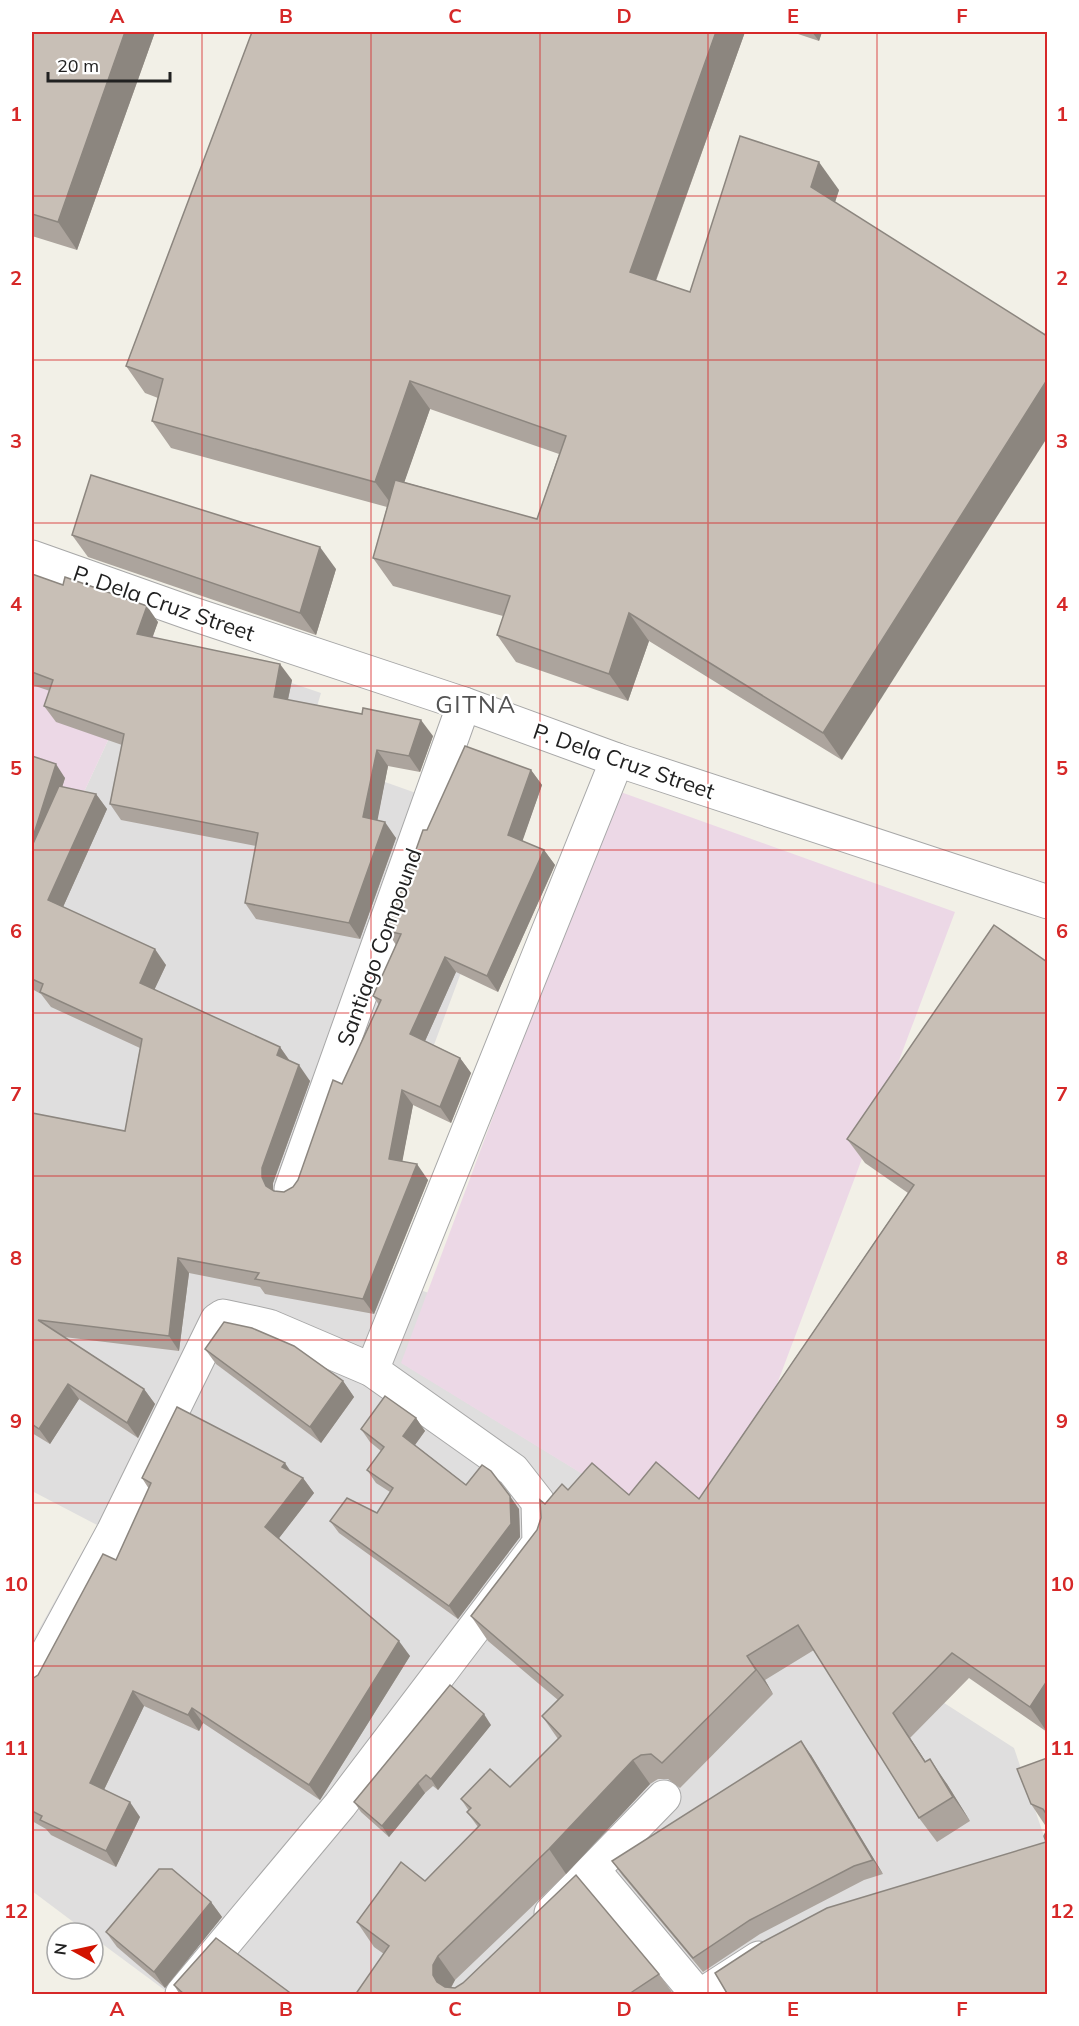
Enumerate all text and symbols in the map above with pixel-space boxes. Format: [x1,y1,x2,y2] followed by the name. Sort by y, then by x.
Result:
[110,3,125,28] text: A
[279,3,293,28] text: B
[448,3,462,28] text: C
[616,3,632,28] text: D
[787,3,799,28] text: E
[956,3,968,28] text: F
[48,45,170,83] scale bar
[57,54,99,77] text: 20 m
[10,101,22,126] text: 1
[1056,101,1068,126] text: 1
[10,265,22,290] text: 2
[1056,265,1068,290] text: 2
[10,428,22,453] text: 3
[1056,428,1068,453] text: 3
[69,559,259,647] street label: P. Dela Cruz Street
[10,591,22,616] text: 4
[1056,591,1068,616] text: 4
[435,689,517,719] district label: GITNA
[529,717,719,805] street label: P. Dela Cruz Street
[10,755,22,780] text: 5
[1056,755,1068,780] text: 5
[330,844,428,1050] street label: Santiago Compound
[10,918,22,943] text: 6
[1056,918,1068,943] text: 6
[10,1081,22,1106] text: 7
[1056,1081,1068,1106] text: 7
[10,1245,22,1270] text: 8
[1056,1245,1068,1270] text: 8
[10,1408,22,1433] text: 9
[1056,1408,1068,1433] text: 9
[4,1571,28,1596] text: 10
[1050,1571,1074,1596] text: 10
[4,1735,28,1760] text: 11
[1050,1735,1074,1760] text: 11
[4,1898,28,1923] text: 12
[1050,1898,1074,1923] text: 12
[45,1921,105,1981] north arrow
[49,1942,71,1956] text: N
[110,1996,125,2021] text: A
[279,1996,293,2021] text: B
[448,1996,462,2021] text: C
[616,1996,632,2021] text: D
[787,1996,799,2021] text: E
[956,1996,968,2021] text: F

